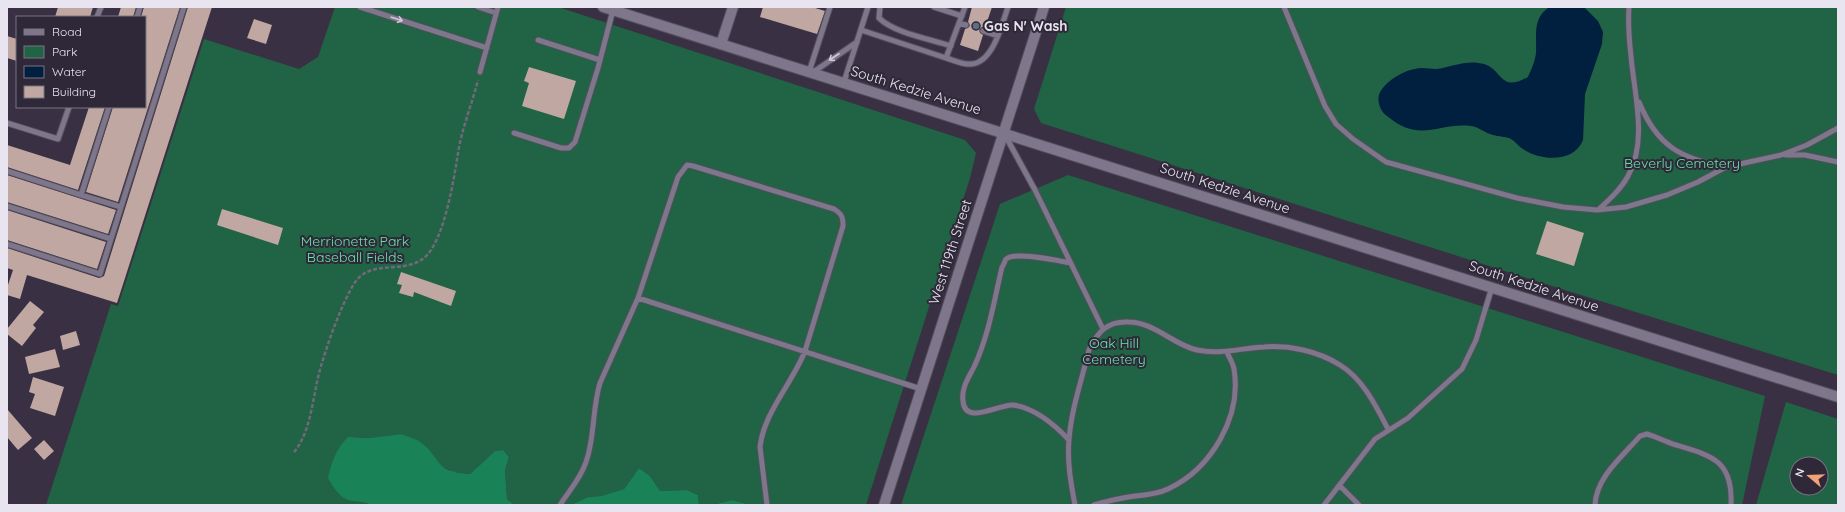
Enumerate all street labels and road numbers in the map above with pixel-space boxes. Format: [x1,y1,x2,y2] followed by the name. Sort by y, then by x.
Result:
[848,62,984,118] street label: South Kedzie Avenue
[1158,158,1292,218] street label: South Kedzie Avenue
[925,197,976,307] street label: West 119th Street
[1467,256,1601,316] street label: South Kedzie Avenue

